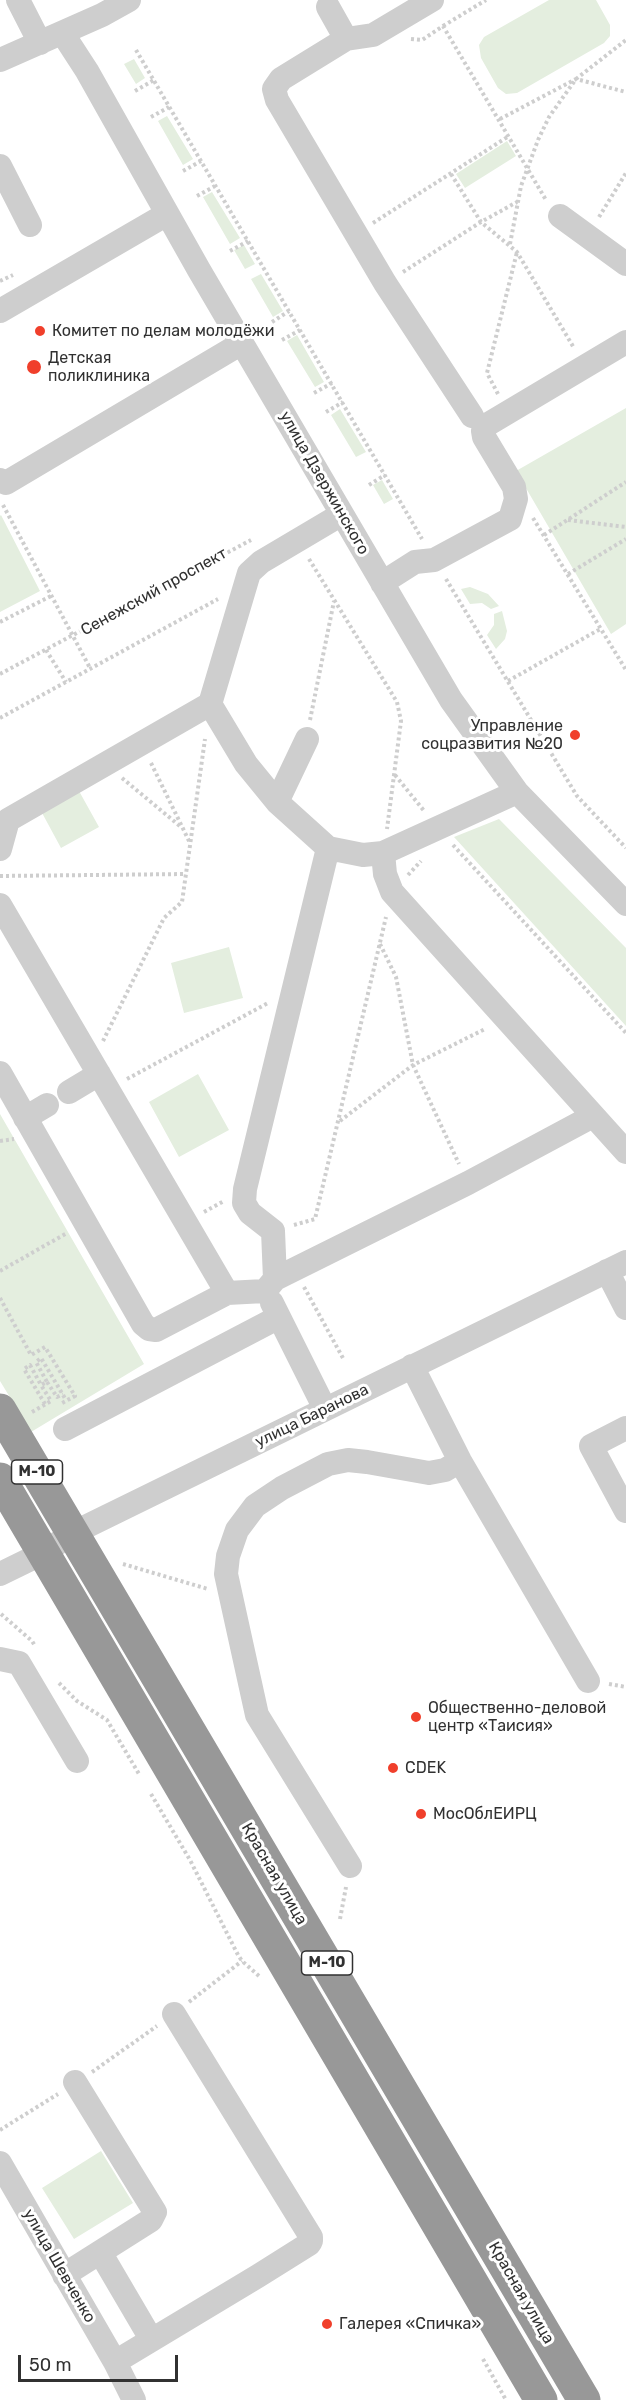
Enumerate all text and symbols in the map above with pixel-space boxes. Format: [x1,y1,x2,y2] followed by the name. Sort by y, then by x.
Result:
[52,321,274,341] place label: Комитет по делам молодёжи
[33,324,47,338] marker: Комитет по делам молодёжи
[48,348,150,386] place label: Детская поликлиника
[25,358,43,376] marker: Детская поликлиника
[275,408,373,558] street label: улица Дзержинского
[78,544,230,640] street label: Сенежский проспект
[421,716,563,754] place label: Управление соцразвития №20
[568,728,582,742] marker: Управление соцразвития №20
[252,1380,372,1452] street label: улица Баранова
[12,1460,63,1484] road number: М-10
[428,1698,606,1736] place label: Общественно-деловой центр «Таисия»
[409,1710,423,1724] marker: Общественно-деловой центр «Таисия»
[405,1758,446,1778] place label: CDEK
[386,1761,400,1775] marker: CDEK
[433,1804,537,1824] place label: МосОблЕИРЦ
[414,1807,428,1821] marker: МосОблЕИРЦ
[237,1820,311,1928] street label: Красная улица
[302,1951,352,1975] road number: М-10
[19,2206,99,2326] street label: улица Шевченко
[484,2239,558,2347] street label: Красная улица
[339,2314,481,2334] place label: Галерея «Спичка»
[320,2317,334,2331] marker: Галерея «Спичка»
[21,2343,182,2381] scale bar
[29,2354,72,2376] text: 50 m

